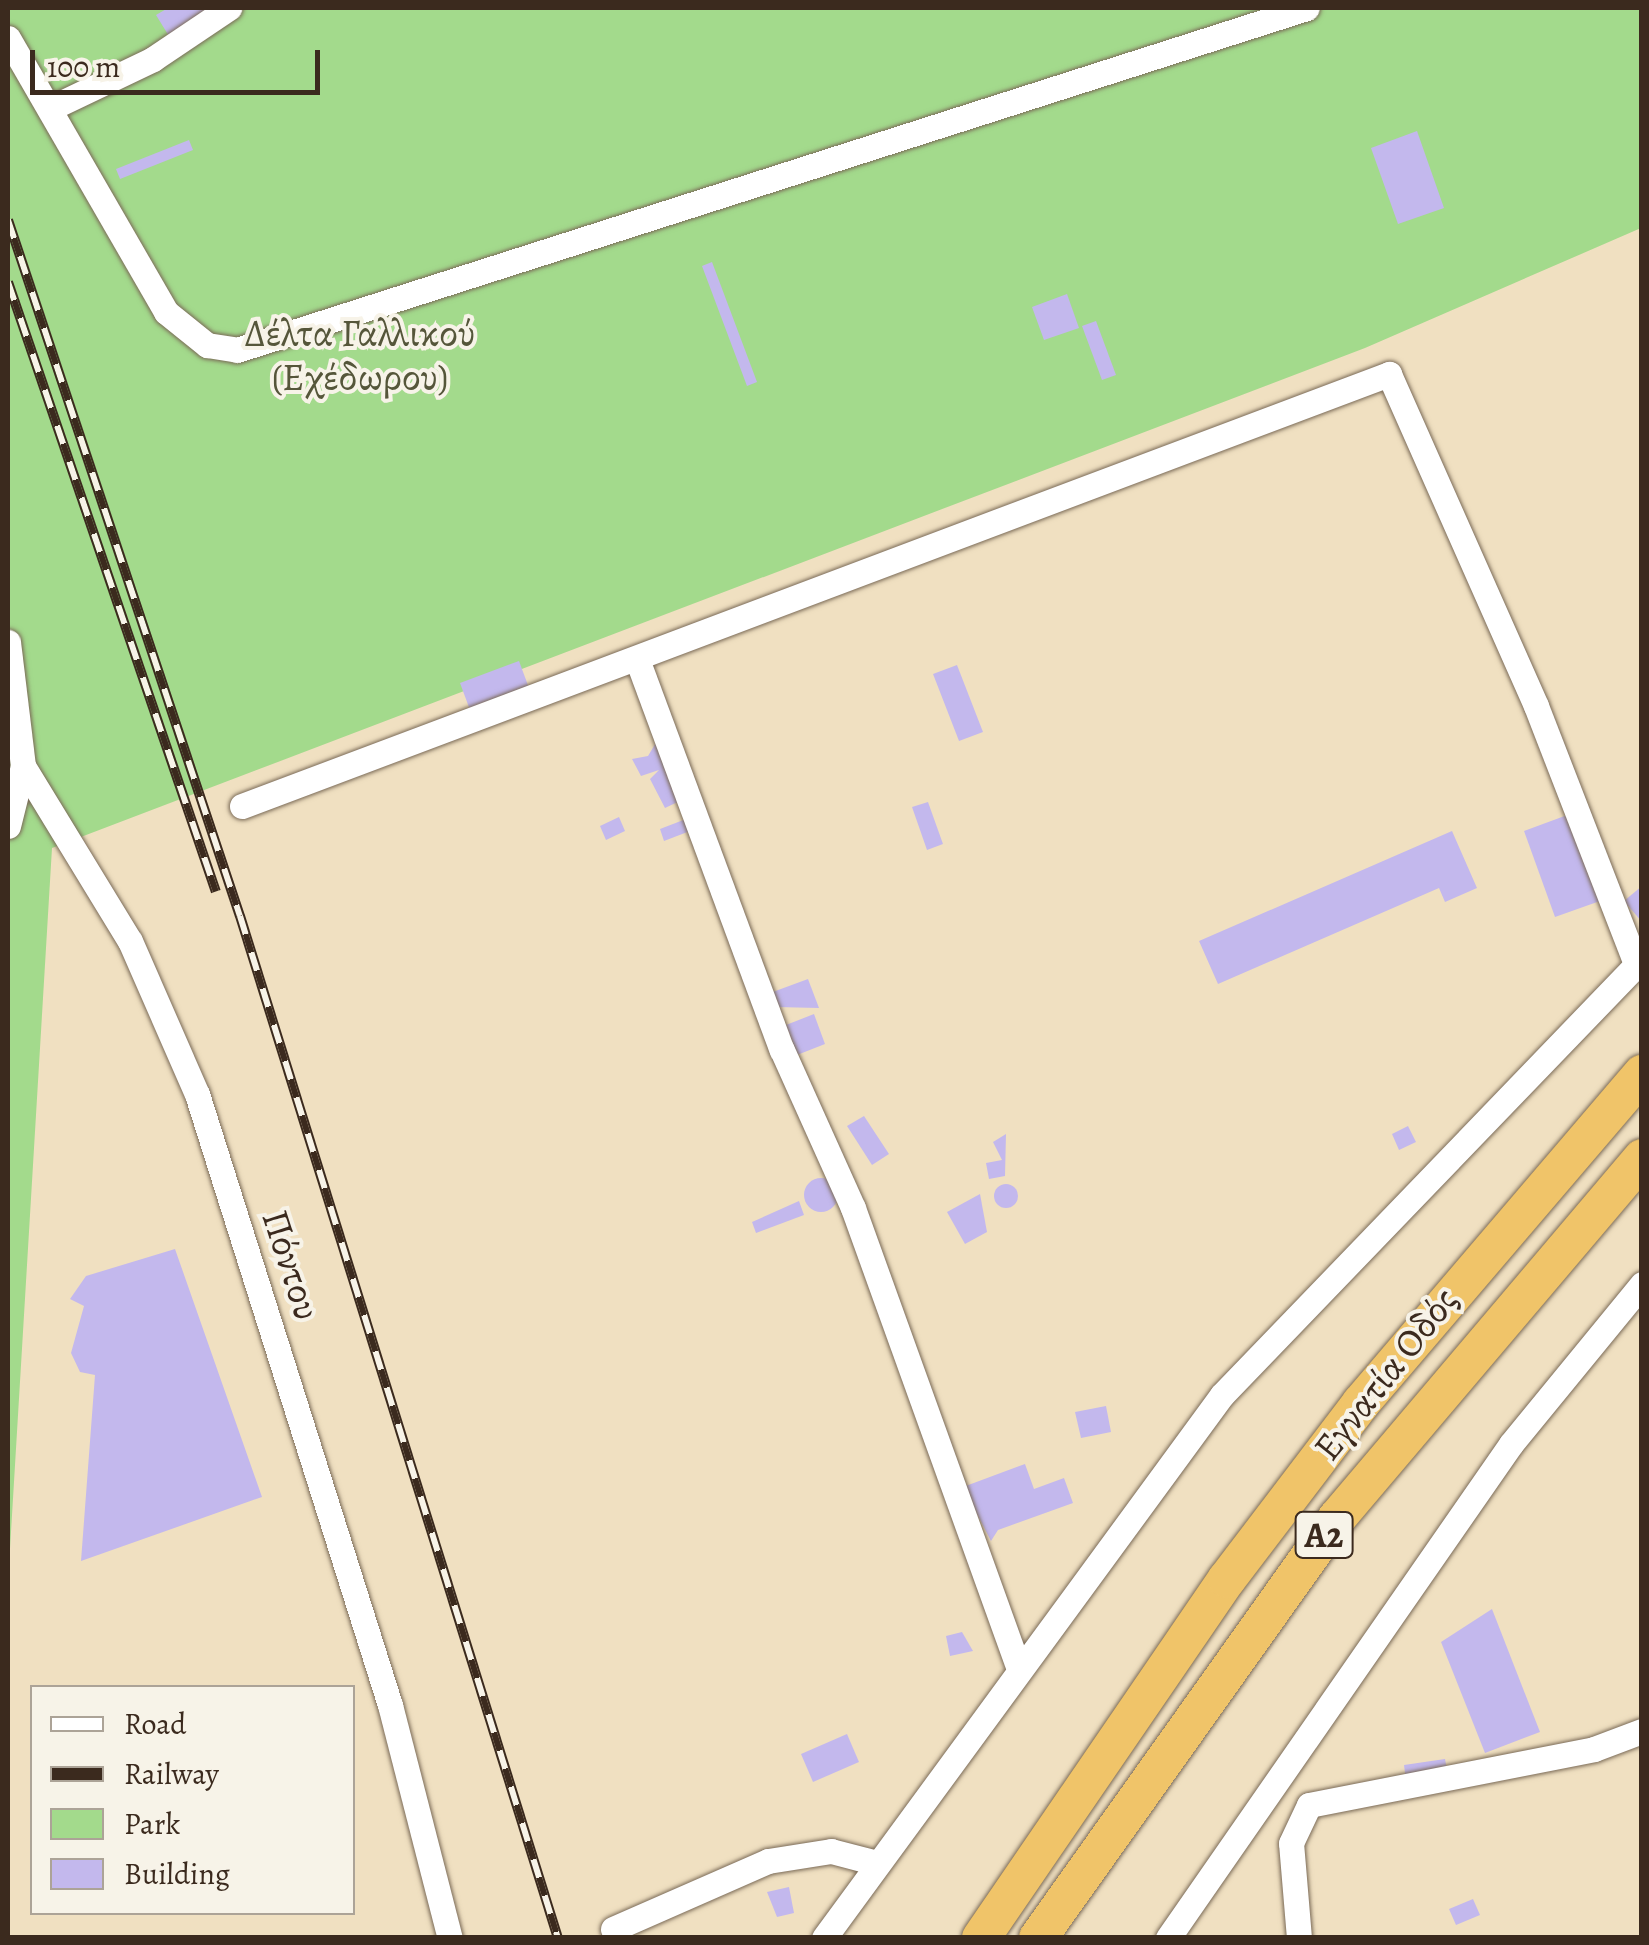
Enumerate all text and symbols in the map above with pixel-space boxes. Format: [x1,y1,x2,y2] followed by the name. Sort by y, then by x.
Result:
[35,30,325,92] scale bar
[47,47,120,87] text: 100 m
[245,311,475,400] park label: Δέλτα Γαλλικού (Εχέδωρου)
[252,1205,330,1325] street label: Πόντου
[1304,1278,1468,1470] street label: Εγνατία Οδός
[1294,1505,1354,1565] road number: Α2
[30,1685,355,1915] legend
[124,1704,186,1744] text: Road
[124,1754,219,1794] text: Railway
[124,1804,180,1844] text: Park
[124,1854,230,1894] text: Building

